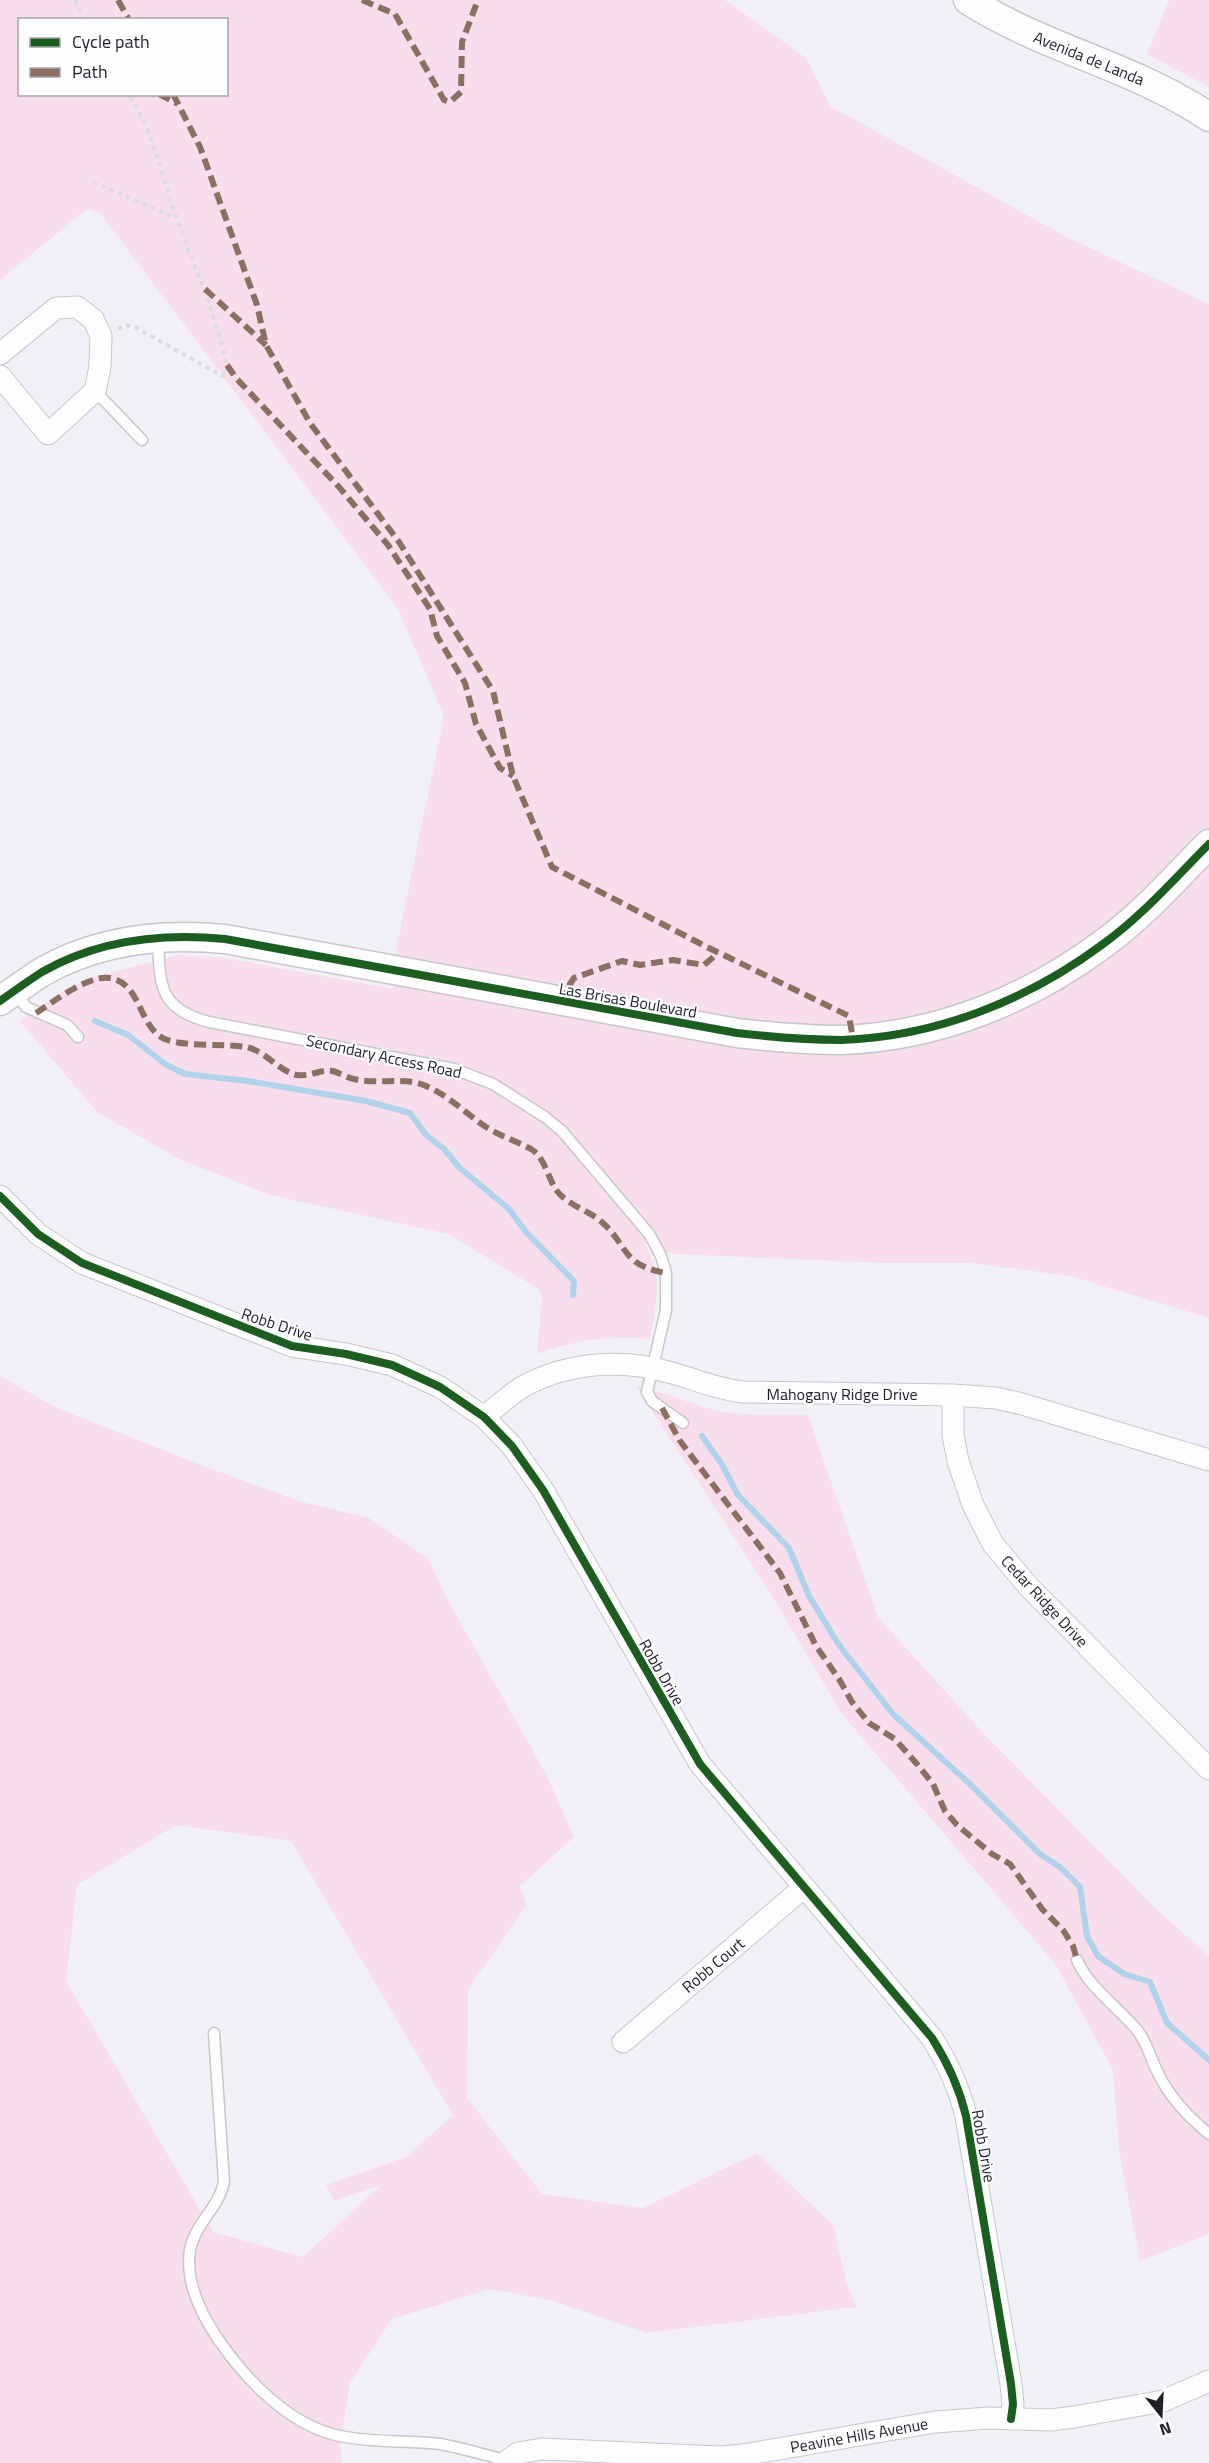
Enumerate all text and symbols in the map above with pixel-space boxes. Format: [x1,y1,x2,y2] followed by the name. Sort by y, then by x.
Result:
[18,18,228,96] legend
[1030,25,1148,91] street label: Avenida de Landa
[72,28,150,55] text: Cycle path
[72,58,108,85] text: Path
[557,976,699,1024] street label: Las Brisas Boulevard
[304,1028,464,1084] street label: Secondary Access Road
[238,1301,316,1347] street label: Robb Drive
[766,1382,918,1406] street label: Mahogany Ridge Drive
[996,1549,1094,1653] street label: Cedar Ridge Drive
[633,1634,691,1710] street label: Robb Drive
[677,1931,750,1998] street label: Robb Court
[966,2108,1002,2184] street label: Robb Drive
[1131,2385,1191,2445] north arrow
[788,2411,930,2459] street label: Peavine Hills Avenue
[1157,2416,1175,2442] text: N

